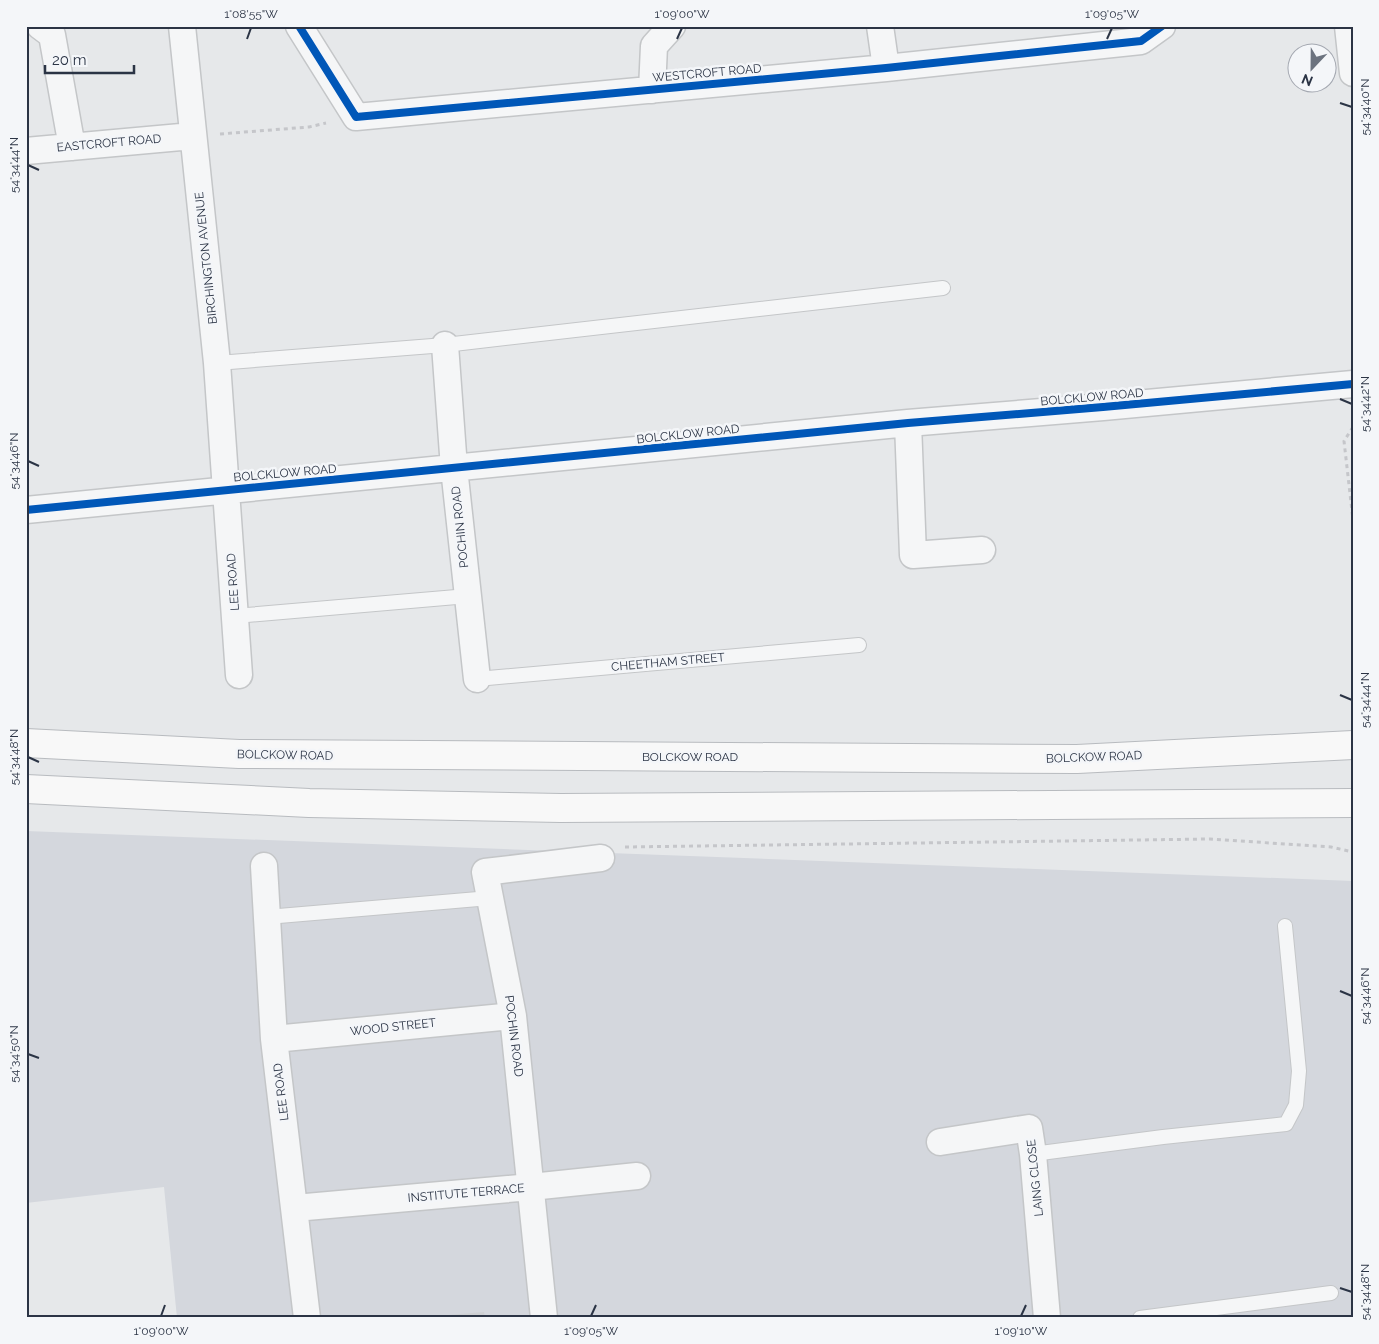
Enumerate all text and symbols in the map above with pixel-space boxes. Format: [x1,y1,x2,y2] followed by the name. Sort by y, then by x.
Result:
[224,7,278,21] text: 1°08'55"W
[655,7,710,21] text: 1°09'00"W
[1085,7,1140,21] text: 1°09'05"W
[45,42,134,74] scale bar
[1286,42,1336,92] north arrow
[52,51,87,69] text: 20 m
[652,61,763,85] street label: WESTCROFT ROAD
[1299,71,1315,89] text: N
[1358,79,1372,135] text: 54°34'40"N
[56,131,162,155] street label: EASTCROFT ROAD
[7,137,21,193] text: 54°34'44"N
[192,191,220,325] street label: BIRCHINGTON AVENUE
[1358,376,1372,432] text: 54°34'42"N
[1040,385,1145,408] street label: BOLCKLOW ROAD
[636,422,741,446] street label: BOLCKLOW ROAD
[7,433,21,489] text: 54°34'46"N
[233,461,338,484] street label: BOLCKLOW ROAD
[449,485,471,569] street label: POCHIN ROAD
[224,552,242,611] street label: LEE ROAD
[611,650,726,674] street label: CHEETHAM STREET
[1358,672,1372,728] text: 54°34'44"N
[7,729,21,785] text: 54°34'48"N
[237,747,334,763] street label: BOLCKOW ROAD
[1046,748,1143,766] street label: BOLCKOW ROAD
[642,750,739,764] street label: BOLCKOW ROAD
[1358,968,1372,1024] text: 54°34'46"N
[502,994,526,1078] street label: POCHIN ROAD
[349,1015,437,1038] street label: WOOD STREET
[7,1025,21,1083] text: 54°34'50"N
[270,1062,291,1122] street label: LEE ROAD
[1024,1139,1046,1217] street label: LAING CLOSE
[407,1181,525,1205] street label: INSTITUTE TERRACE
[1358,1264,1372,1320] text: 54°34'48"N
[134,1324,189,1338] text: 1°09'00"W
[564,1324,619,1338] text: 1°09'05"W
[995,1324,1048,1338] text: 1°09'10"W

